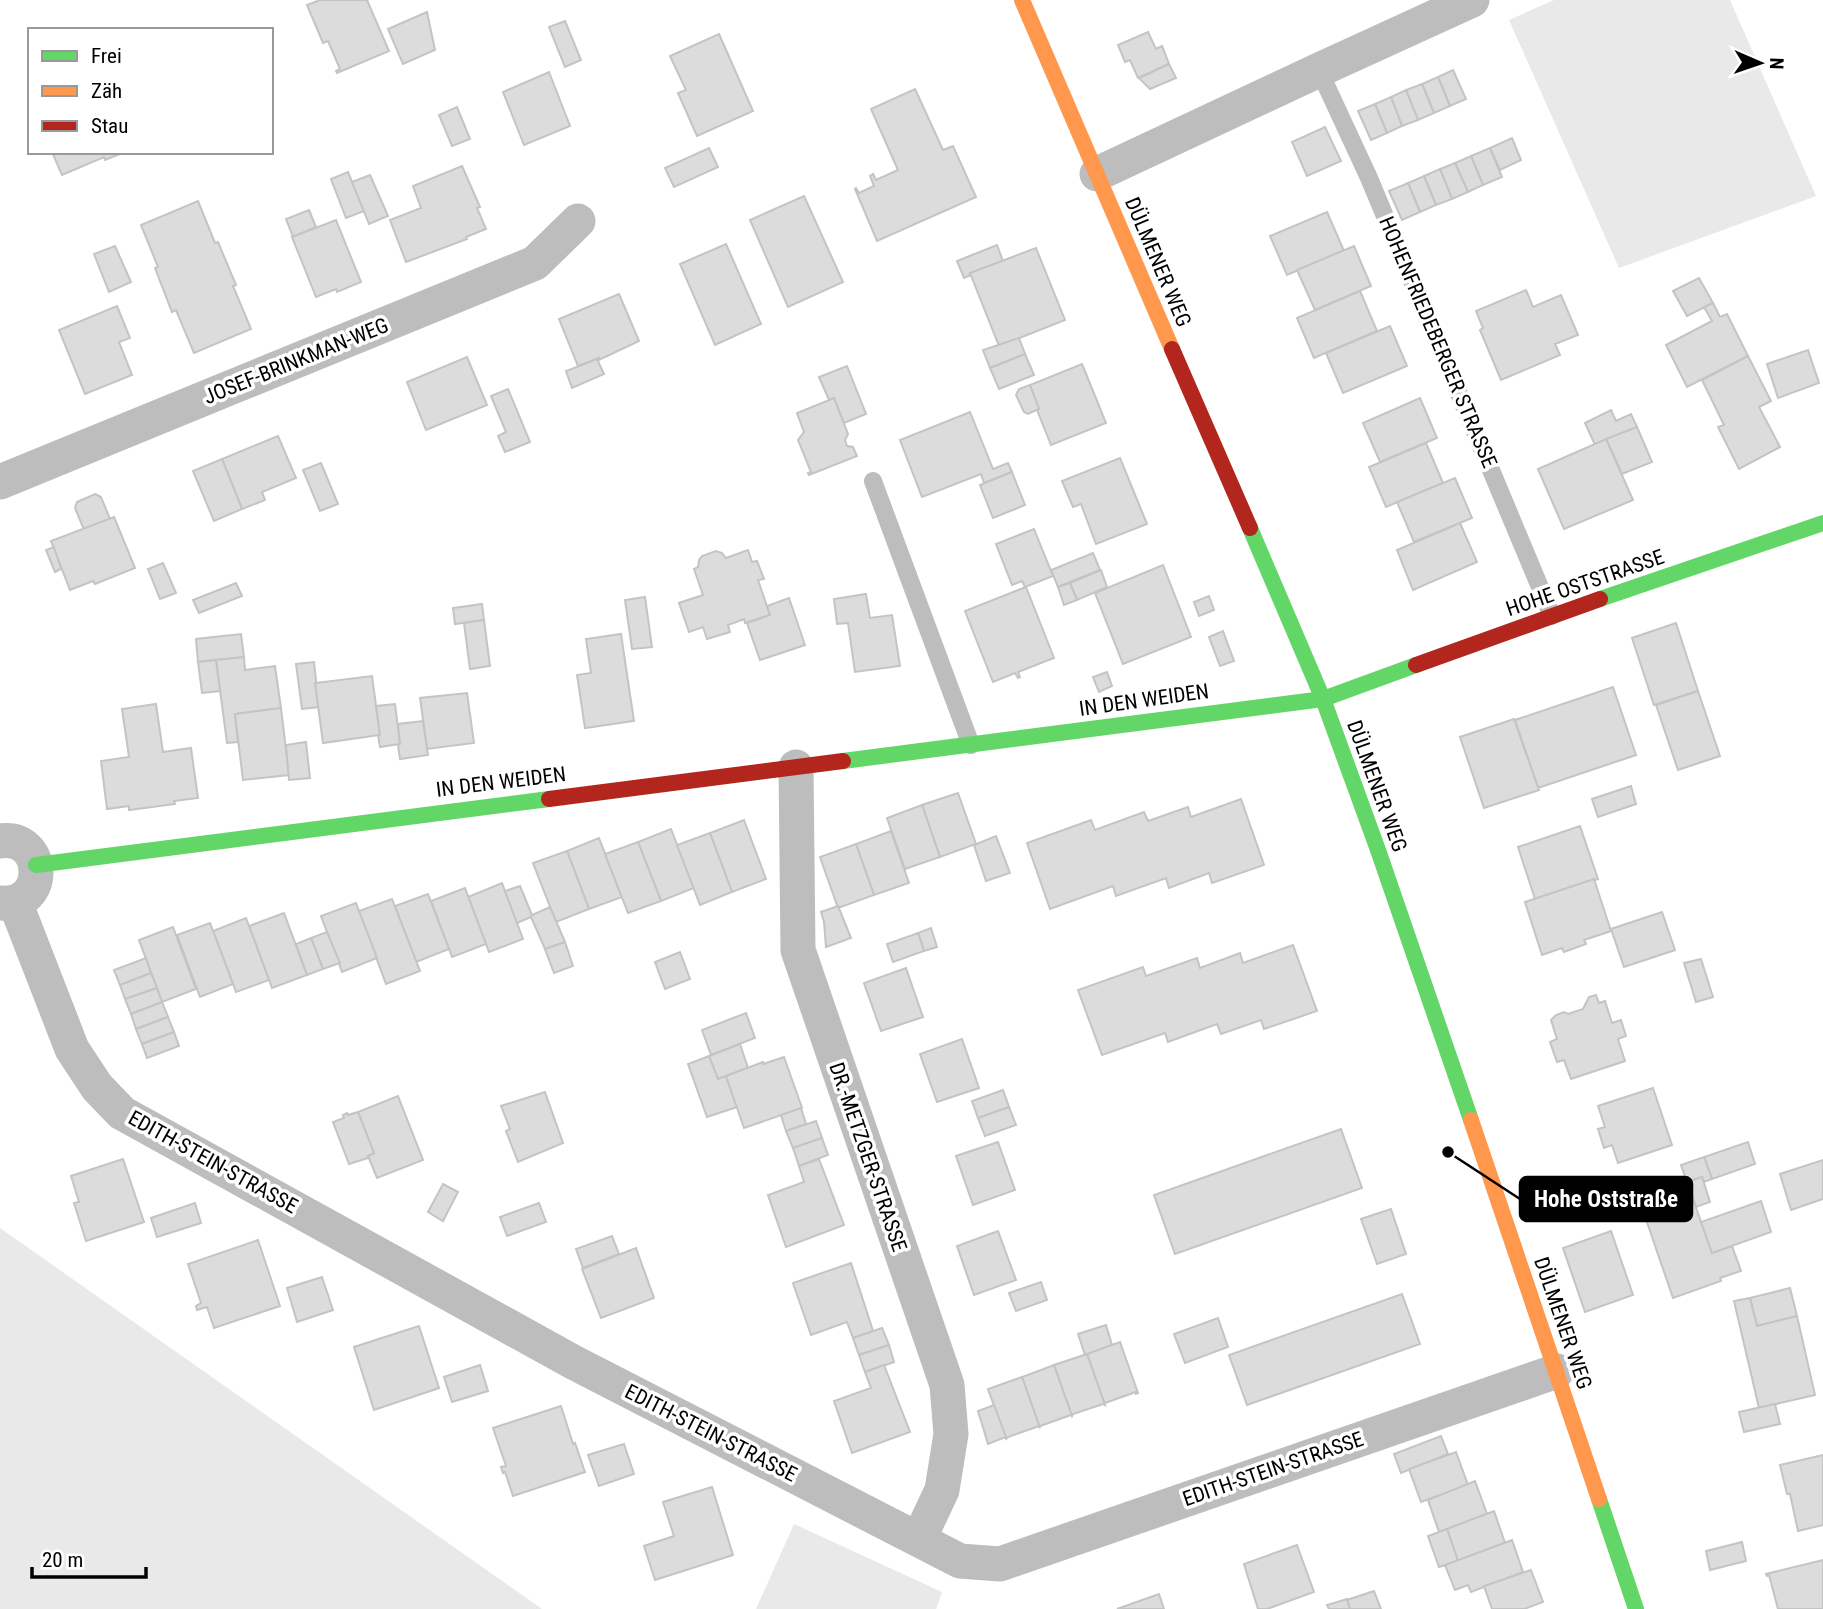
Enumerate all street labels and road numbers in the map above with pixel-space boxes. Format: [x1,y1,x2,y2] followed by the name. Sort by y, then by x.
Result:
[1120,194,1196,330] street label: DÜLMENER WEG
[1374,213,1502,471] street label: HOHENFRIEDEBERGER STRASSE
[200,313,392,409] street label: JOSEF-BRINKMAN-WEG
[1503,545,1667,621] street label: HOHE OSTSTRASSE
[1078,679,1210,721] street label: IN DEN WEIDEN
[1342,717,1412,855] street label: DÜLMENER WEG
[435,762,567,802] street label: IN DEN WEIDEN
[824,1059,912,1255] street label: DR.-METZGER-STRASSE
[124,1106,302,1218] street label: EDITH-STEIN-STRASSE
[1529,1254,1597,1392] street label: DÜLMENER WEG
[621,1379,801,1487] street label: EDITH-STEIN-STRASSE
[1179,1427,1367,1511] street label: EDITH-STEIN-STRASSE

